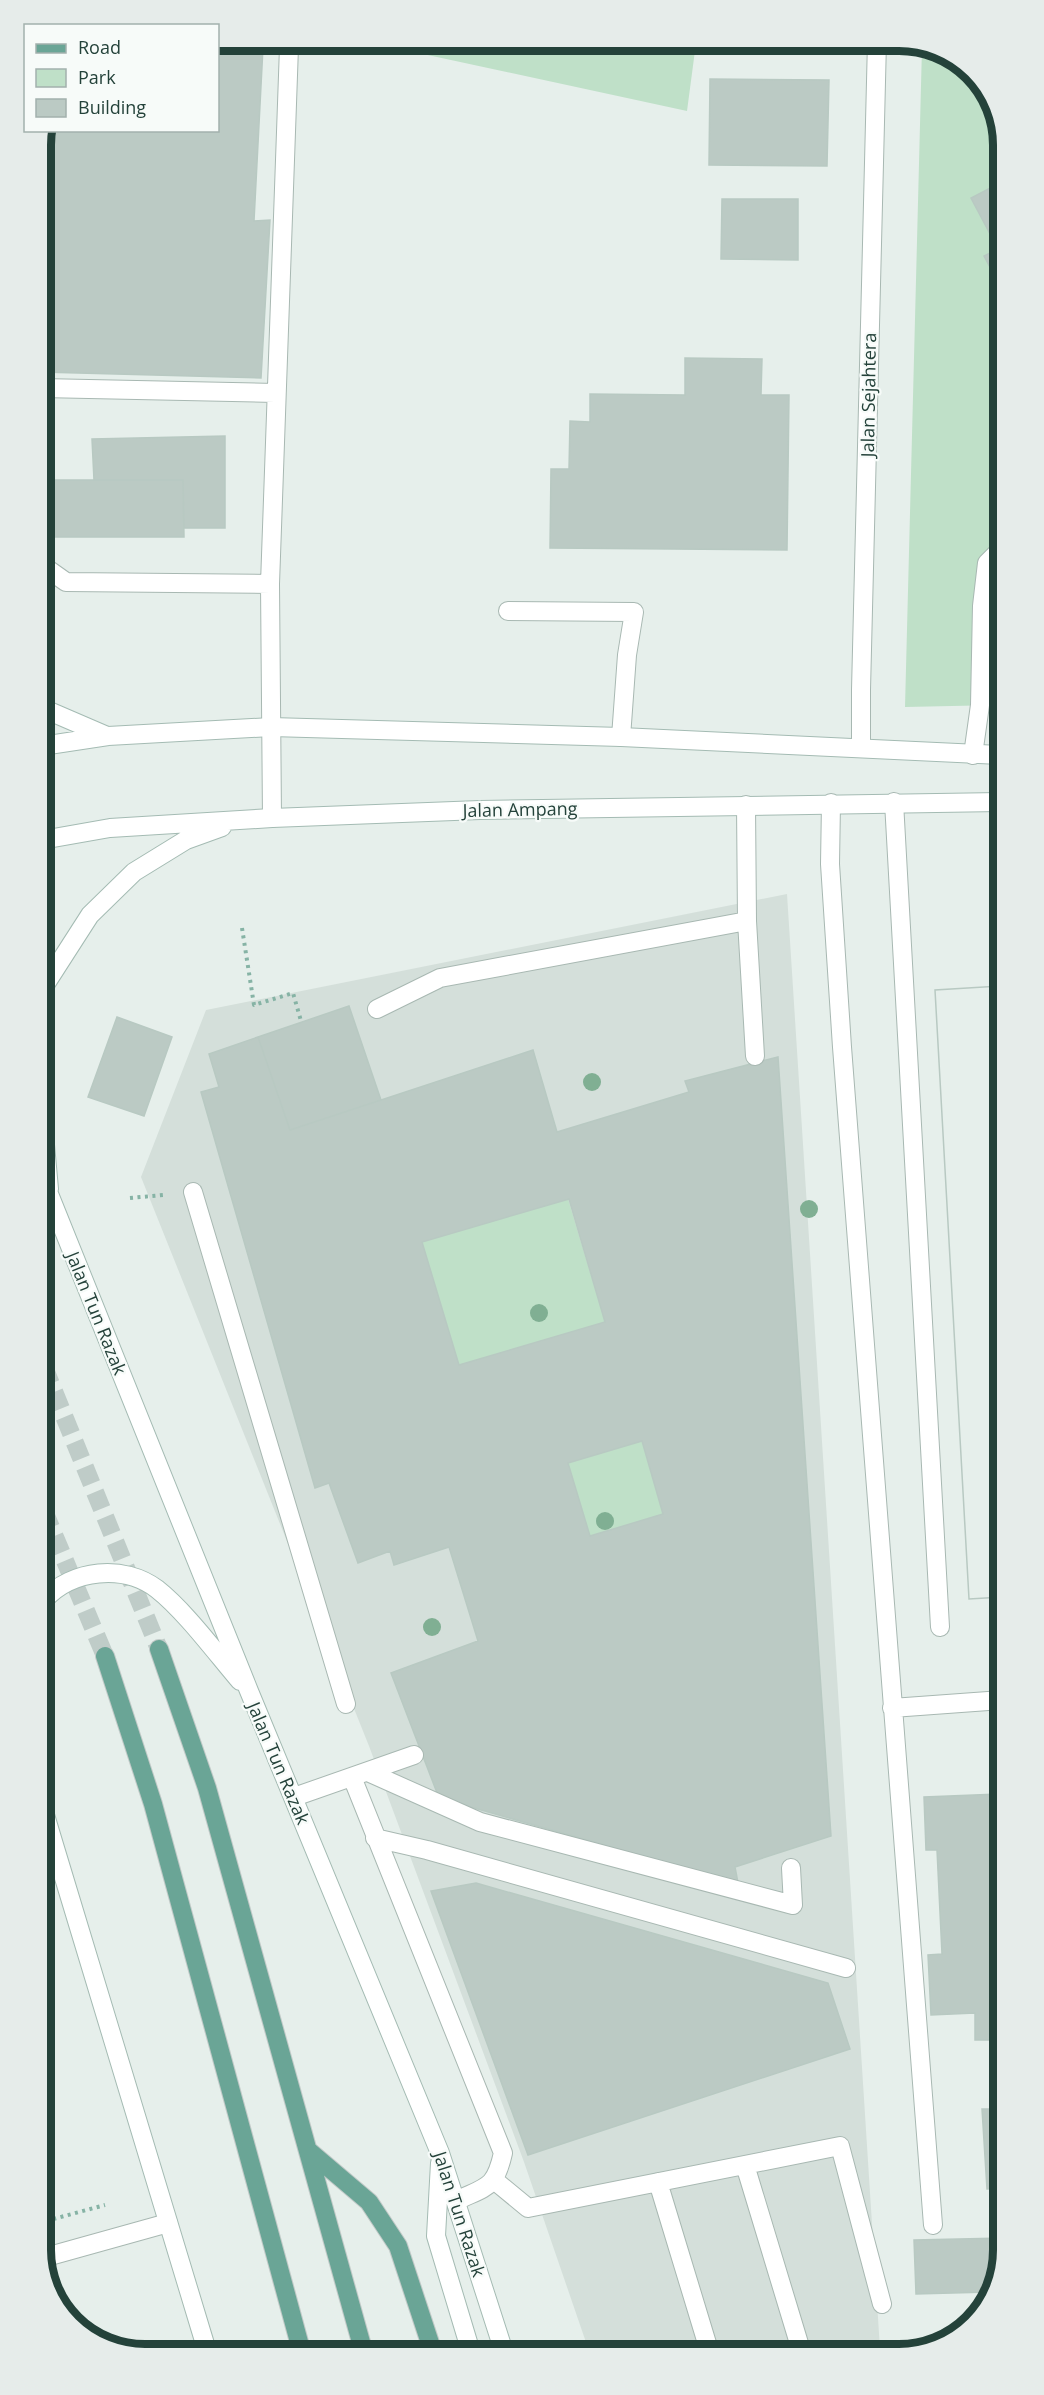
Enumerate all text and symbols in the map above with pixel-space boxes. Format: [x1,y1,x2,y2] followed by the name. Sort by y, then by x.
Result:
[24,24,219,132] legend
[78,35,121,59] text: Road
[78,65,116,89] text: Park
[78,95,146,119] text: Building
[855,333,881,459] street label: Jalan Sejahtera
[460,796,578,822] street label: Jalan Ampang
[61,1246,133,1379] street label: Jalan Tun Razak
[242,1696,316,1828] street label: Jalan Tun Razak
[428,2146,492,2280] street label: Jalan Tun Razak

